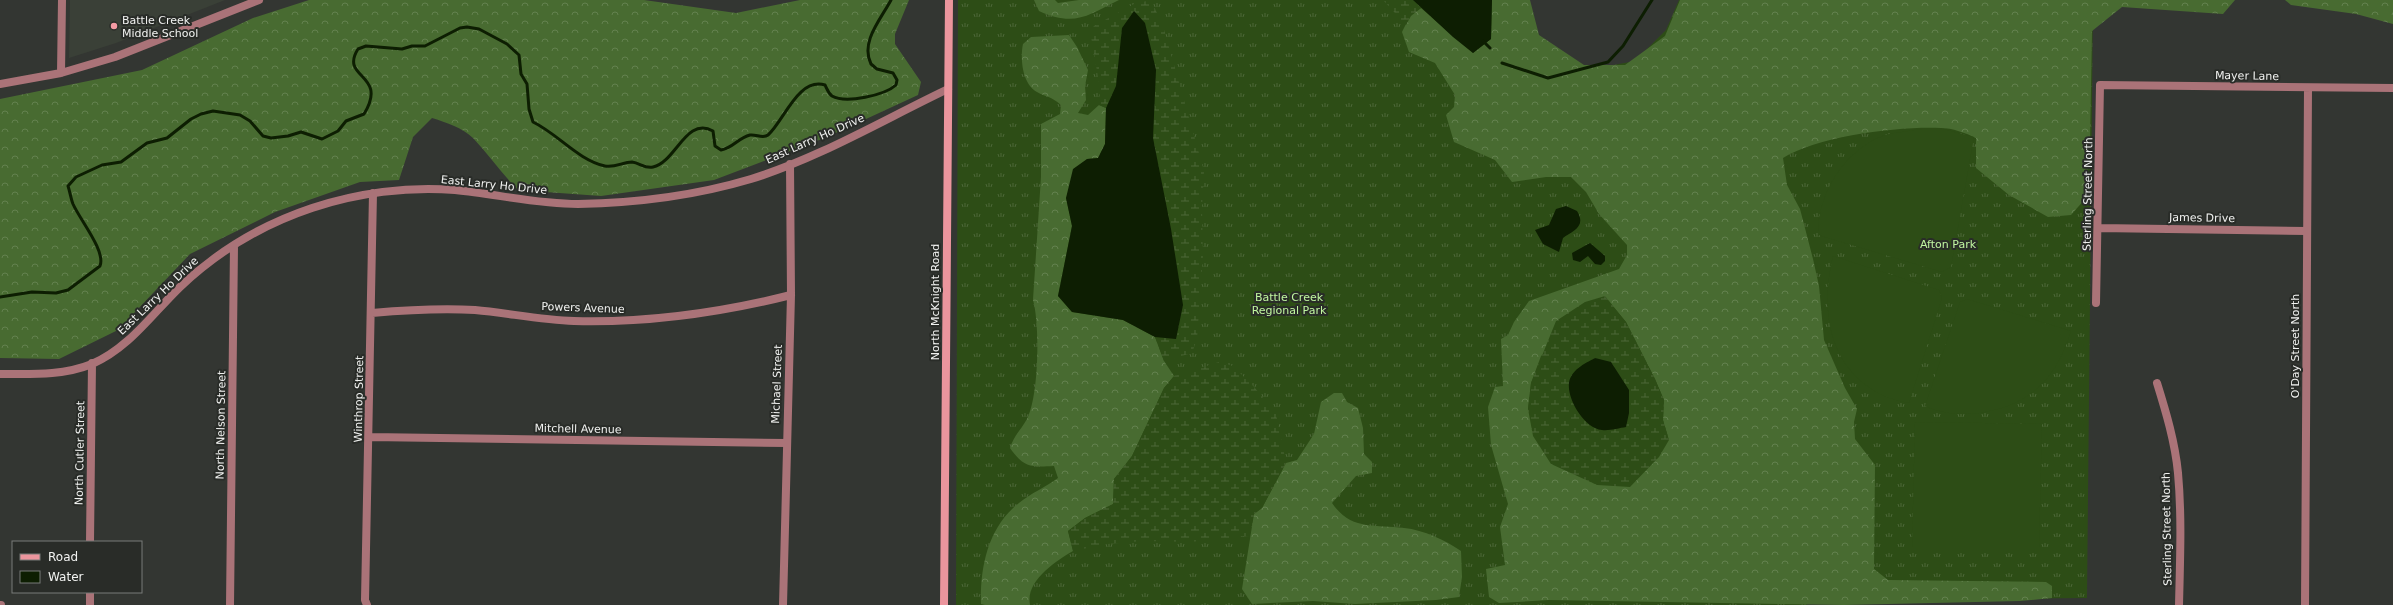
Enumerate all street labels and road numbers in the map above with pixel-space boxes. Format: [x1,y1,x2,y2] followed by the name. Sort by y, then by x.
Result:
[2215,69,2279,83] street label: Mayer Lane
[764,111,867,167] street label: East Larry Ho Drive
[2081,137,2095,251] street label: Sterling Street North
[440,173,548,197] street label: East Larry Ho Drive
[2168,211,2235,225] street label: James Drive
[929,244,942,360] street label: North McKnight Road
[115,254,201,338] street label: East Larry Ho Drive
[2289,294,2302,398] street label: O'Day Street North
[541,300,625,316] street label: Powers Avenue
[769,344,785,424] street label: Michael Street
[352,355,366,443] street label: Winthrop Street
[214,370,228,479] street label: North Nelson Street
[73,400,87,505] street label: North Cutler Street
[534,422,622,436] street label: Mitchell Avenue
[2160,472,2174,586] street label: Sterling Street North

